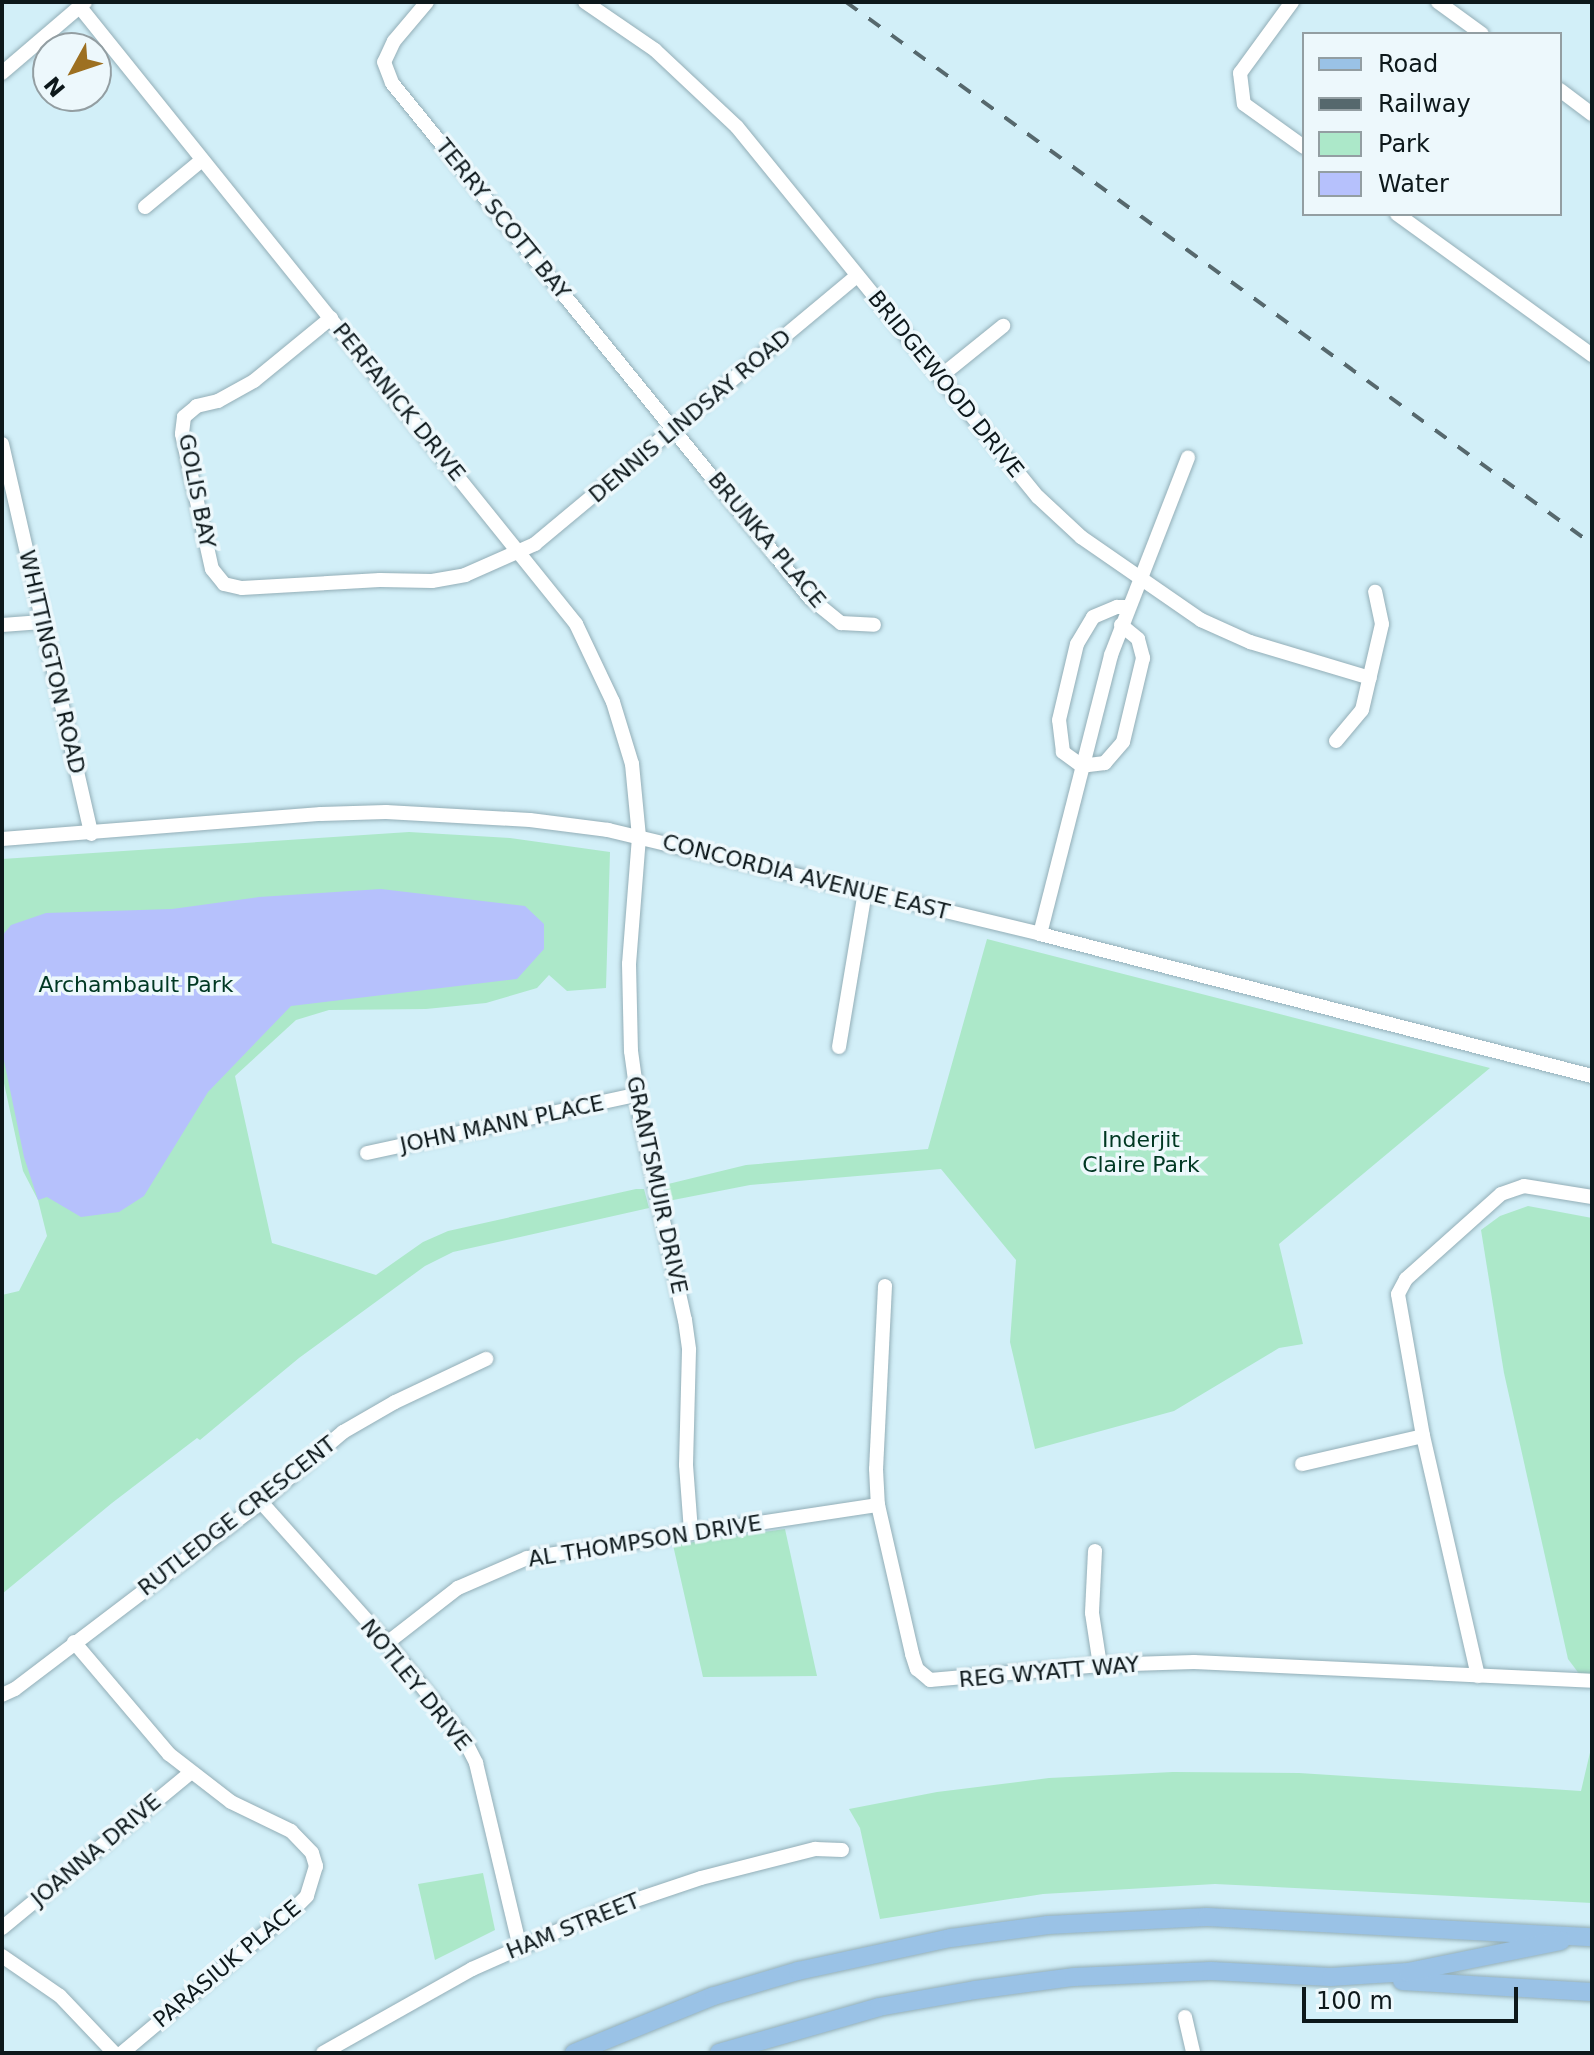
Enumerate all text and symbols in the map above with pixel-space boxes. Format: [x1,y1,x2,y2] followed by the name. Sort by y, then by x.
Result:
[32,32,112,112] north arrow
[1302,32,1562,216] legend
[1378,50,1438,78] text: Road
[39,71,70,102] text: N
[1378,90,1471,118] text: Railway
[1378,130,1430,158] text: Park
[430,133,576,305] street label: TERRY SCOTT BAY
[1378,170,1449,198] text: Water
[863,285,1029,483] street label: BRIDGEWOOD DRIVE
[327,318,471,486] street label: PERFANICK DRIVE
[584,324,796,508] street label: DENNIS LINDSAY ROAD
[173,432,221,550] street label: GOLIS BAY
[703,467,831,613] street label: BRUNKA PLACE
[13,548,91,776] street label: WHITTINGTON ROAD
[660,829,952,925] street label: CONCORDIA AVENUE EAST
[38,972,234,998] park label: Archambault Park
[621,1074,693,1296] street label: GRANTSMUIR DRIVE
[398,1089,606,1159] street label: JOHN MANN PLACE
[1082,1126,1200,1178] park label: Inderjit Claire Park
[133,1431,341,1601] street label: RUTLEDGE CRESCENT
[526,1509,764,1573] street label: AL THOMPSON DRIVE
[355,1614,477,1756] street label: NOTLEY DRIVE
[958,1651,1140,1693] street label: REG WYATT WAY
[26,1788,166,1912] street label: JOANNA DRIVE
[502,1887,644,1965] street label: HAM STREET
[148,1895,306,2033] street label: PARASIUK PLACE
[1306,1971,1522,2021] scale bar
[1316,1987,1393,2015] text: 100 m

